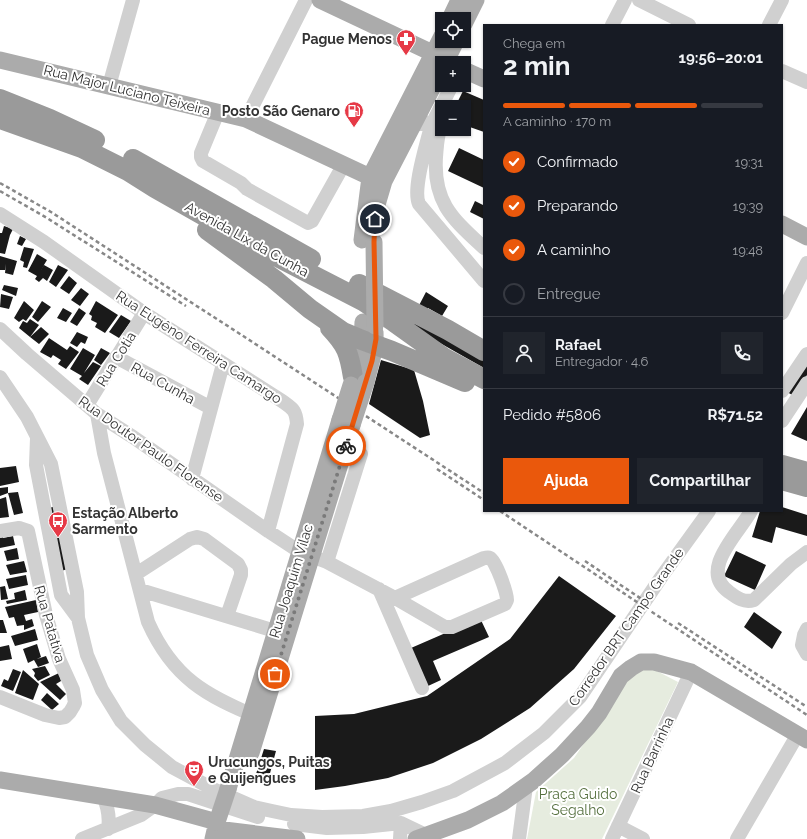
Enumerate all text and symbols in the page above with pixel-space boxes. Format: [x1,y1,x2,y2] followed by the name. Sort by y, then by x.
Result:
[435,12,471,136] map controls
[435,12,471,48] button: locate
[395,28,417,56] pharmacy icon: Pague Menos
[302,31,392,47] place label: Pague Menos
[503,36,565,51] text: Chega em
[679,49,763,67] text: 19:56–20:01
[503,51,570,81] text: 2 min
[435,56,471,92] button: +
[42,62,212,118] street label: Rua Major Luciano Teixeira
[343,100,365,128] fuel station icon: Posto São Genaro
[435,100,471,136] button: −
[222,103,341,119] place label: Posto São Genaro
[503,114,611,129] text: A caminho · 170 m
[503,151,525,173] icon: check
[537,153,618,171] text: Confirmado
[735,155,763,170] text: 19:31
[503,195,525,217] icon: check
[537,197,618,215] text: Preparando
[182,198,312,280] street label: Avenida Lix da Cunha
[733,199,763,214] text: 19:39
[358,202,392,236] pin
[364,208,386,230] icon: home
[503,239,525,261] icon: check
[537,241,610,259] text: A caminho
[733,243,763,258] text: 19:48
[537,285,601,303] text: Entregue
[113,287,285,407] street label: Rua Eugêno Ferreira Camargo
[93,329,139,389] street label: Rua Cotia
[503,332,545,374] button: person
[721,332,763,374] button: phone
[555,336,601,354] text: Rafael
[555,354,648,369] text: Entregador · 4.6
[128,359,198,407] street label: Rua Cunha
[76,393,226,505] street label: Rua Doutor Paulo Florense
[503,406,601,424] text: Pedido #5806
[708,406,763,424] text: R$71.52
[326,426,366,466] courier
[335,435,357,457] icon: bike
[503,458,629,504] button: Ajuda
[637,458,763,504] button: Compartilhar
[72,505,179,537] place label: Estação Alberto Sarmento
[47,510,69,538] bus stop icon: Estação Alberto Sarmento
[266,522,316,640] street label: Rua Joaquim Vilac
[565,545,687,709] street label: Corredor BRT Campo Grande
[31,584,69,664] street label: Rua Patativa
[258,657,292,691] pin
[264,663,286,685] icon: bag
[627,714,677,796] street label: Rua Barrinha
[208,754,330,786] place label: Urucungos, Puitas e Quijengues
[183,759,205,787] theatre icon: Urucungos, Puitas e Quijengues
[539,786,617,818] park label: Praça Guido Segalho

